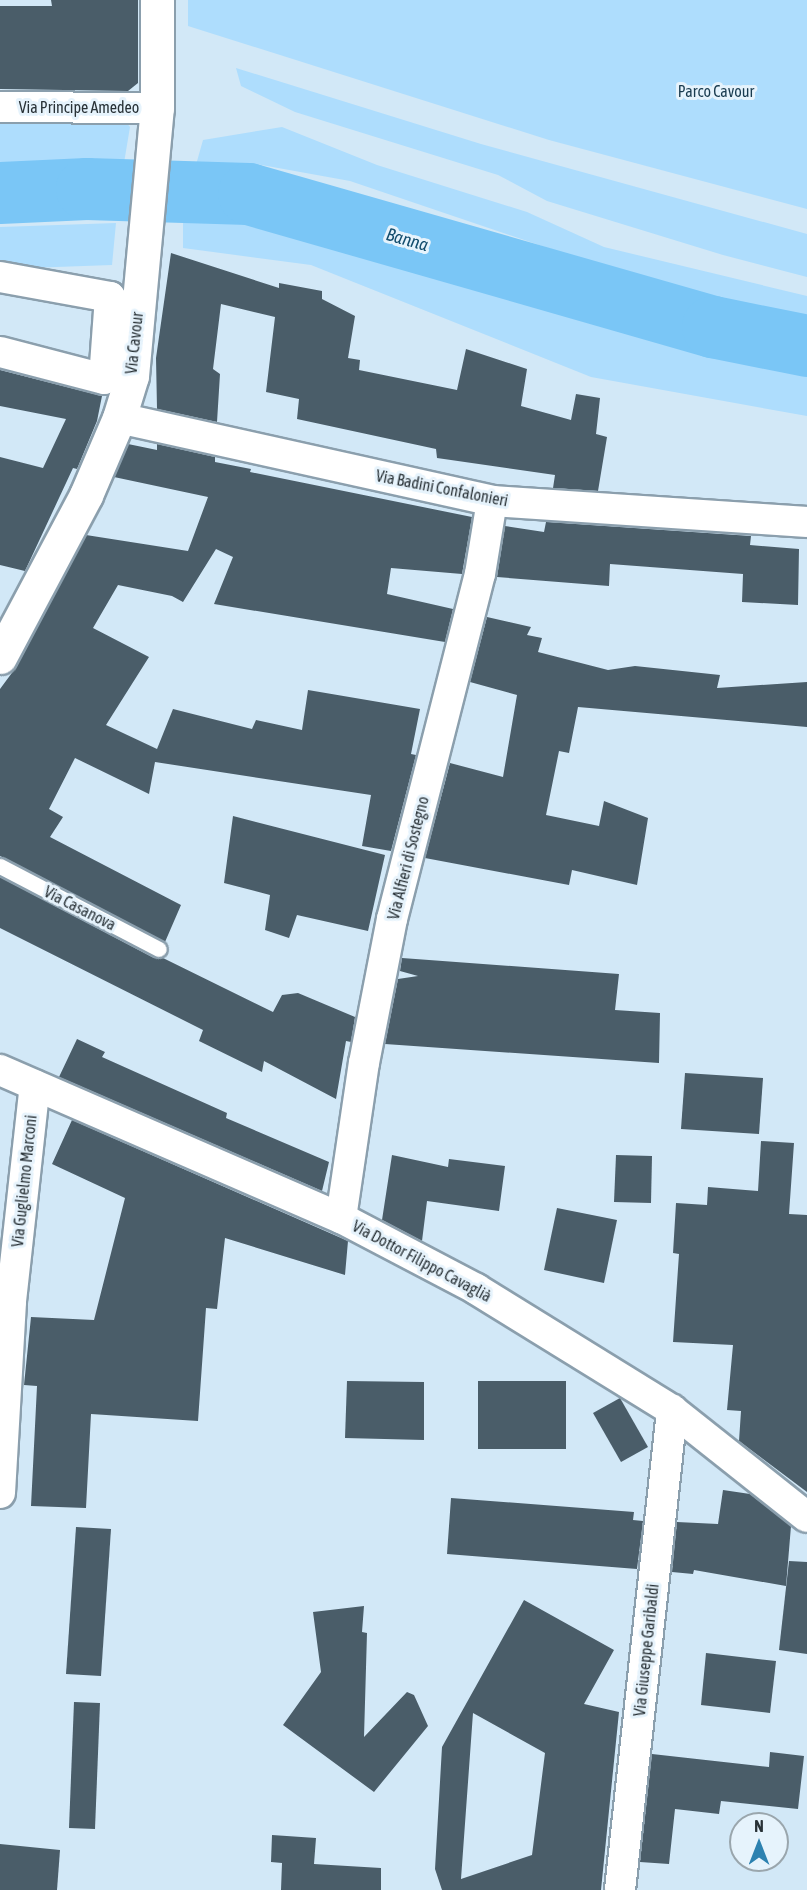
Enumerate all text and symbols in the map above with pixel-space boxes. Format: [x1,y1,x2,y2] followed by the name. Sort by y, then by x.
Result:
[678,81,754,101] park label: Parco Cavour
[19,97,139,117] street label: Via Principe Amedeo
[383,224,431,256] water label: Banna
[121,311,147,375] street label: Via Cavour
[374,466,510,510] street label: Via Badini Confalonieri
[383,794,433,922] street label: Via Alfieri di Sostegno
[41,882,119,934] street label: Via Casanova
[8,1114,40,1248] street label: Via Guglielmo Marconi
[349,1216,495,1306] street label: Via Dottor Filippo Cavaglià
[629,1583,663,1717] street label: Via Giuseppe Garibaldi
[729,1812,789,1872] north arrow
[754,1817,764,1835] text: N

